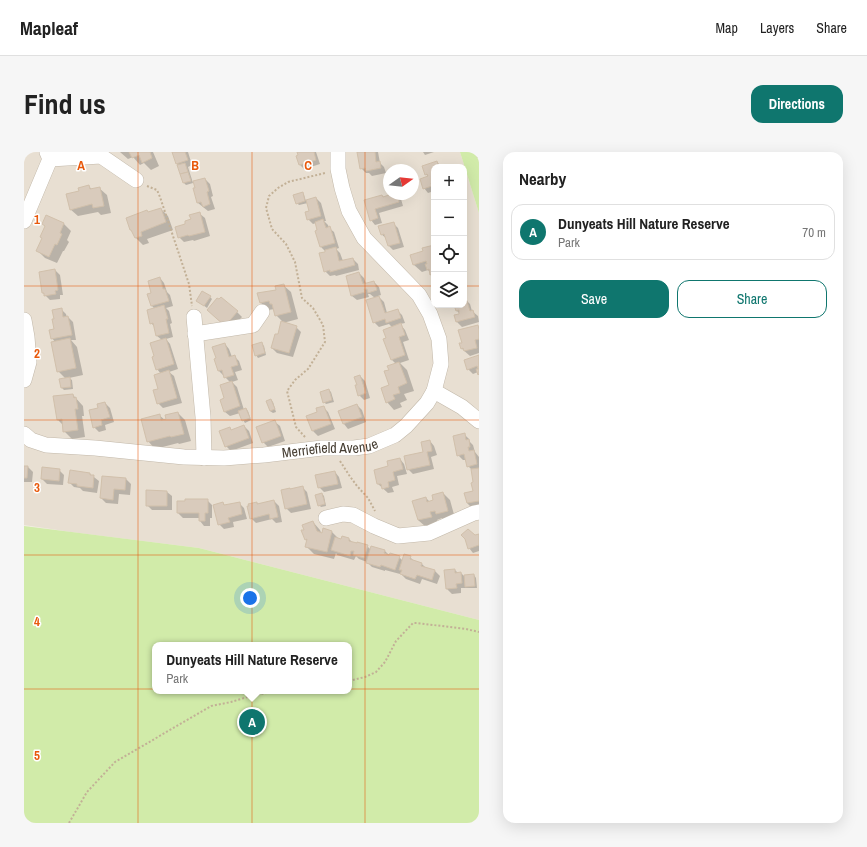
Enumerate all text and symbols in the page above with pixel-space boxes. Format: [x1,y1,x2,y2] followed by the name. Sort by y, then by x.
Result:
[20,15,78,41] text: Mapleaf
[716,19,738,37] text: Map
[760,19,794,37] text: Layers
[816,19,847,37] text: Share
[24,85,106,123] text: Find us
[751,85,843,123] button: Directions
[77,157,85,174] text: A
[191,157,199,174] text: B
[304,157,312,174] text: C
[383,164,419,200] north arrow
[431,164,467,308] map controls
[431,164,467,200] button: +
[519,167,566,190] text: Nearby
[431,200,467,236] button: −
[34,211,40,228] text: 1
[558,213,730,234] text: Dunyeats Hill Nature Reserve
[529,224,537,241] text: A
[802,224,826,241] text: 70 m
[558,234,580,251] text: Park
[431,236,467,272] button: locate
[431,272,467,308] button: layers
[519,280,669,318] button: Save
[677,280,827,318] button: Share
[34,345,40,362] text: 2
[281,434,381,462] street label: Merriefield Avenue
[34,479,40,496] text: 3
[240,588,260,608] your location
[34,613,40,630] text: 4
[152,642,352,694] popup
[166,649,338,670] text: Dunyeats Hill Nature Reserve
[166,670,188,687] text: Park
[239,707,265,737] pin: A
[34,747,40,764] text: 5

